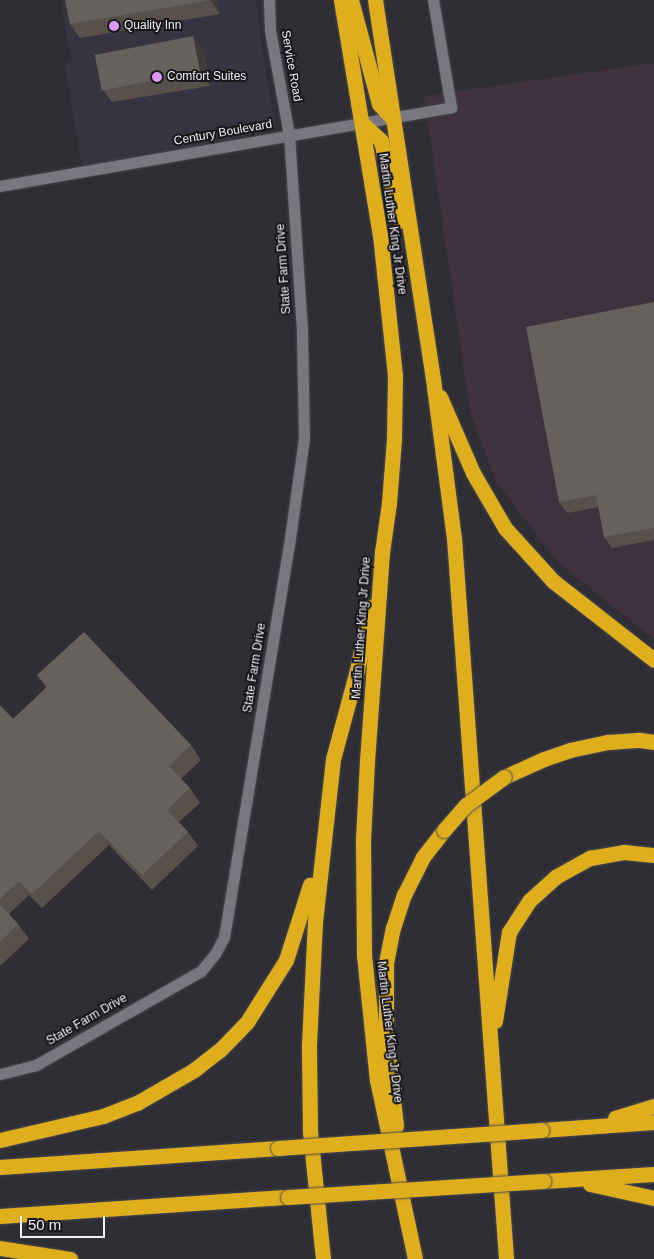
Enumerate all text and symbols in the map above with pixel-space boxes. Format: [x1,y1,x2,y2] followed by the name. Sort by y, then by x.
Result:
[124,19,181,33] place label: Quality Inn
[108,20,120,32] marker: Quality Inn
[278,29,304,103] street label: Service Road
[167,70,246,84] place label: Comfort Suites
[151,71,163,83] marker: Comfort Suites
[173,117,273,149] street label: Century Boulevard
[375,152,409,296] street label: Martin Luther King Jr Drive
[274,223,294,315] street label: State Farm Drive
[350,556,374,700] street label: Martin Luther King Jr Drive
[241,622,269,714] street label: State Farm Drive
[373,960,405,1104] street label: Martin Luther King Jr Drive
[44,991,130,1049] street label: State Farm Drive
[22,1206,108,1238] scale bar
[28,1216,61,1233] text: 50 m

